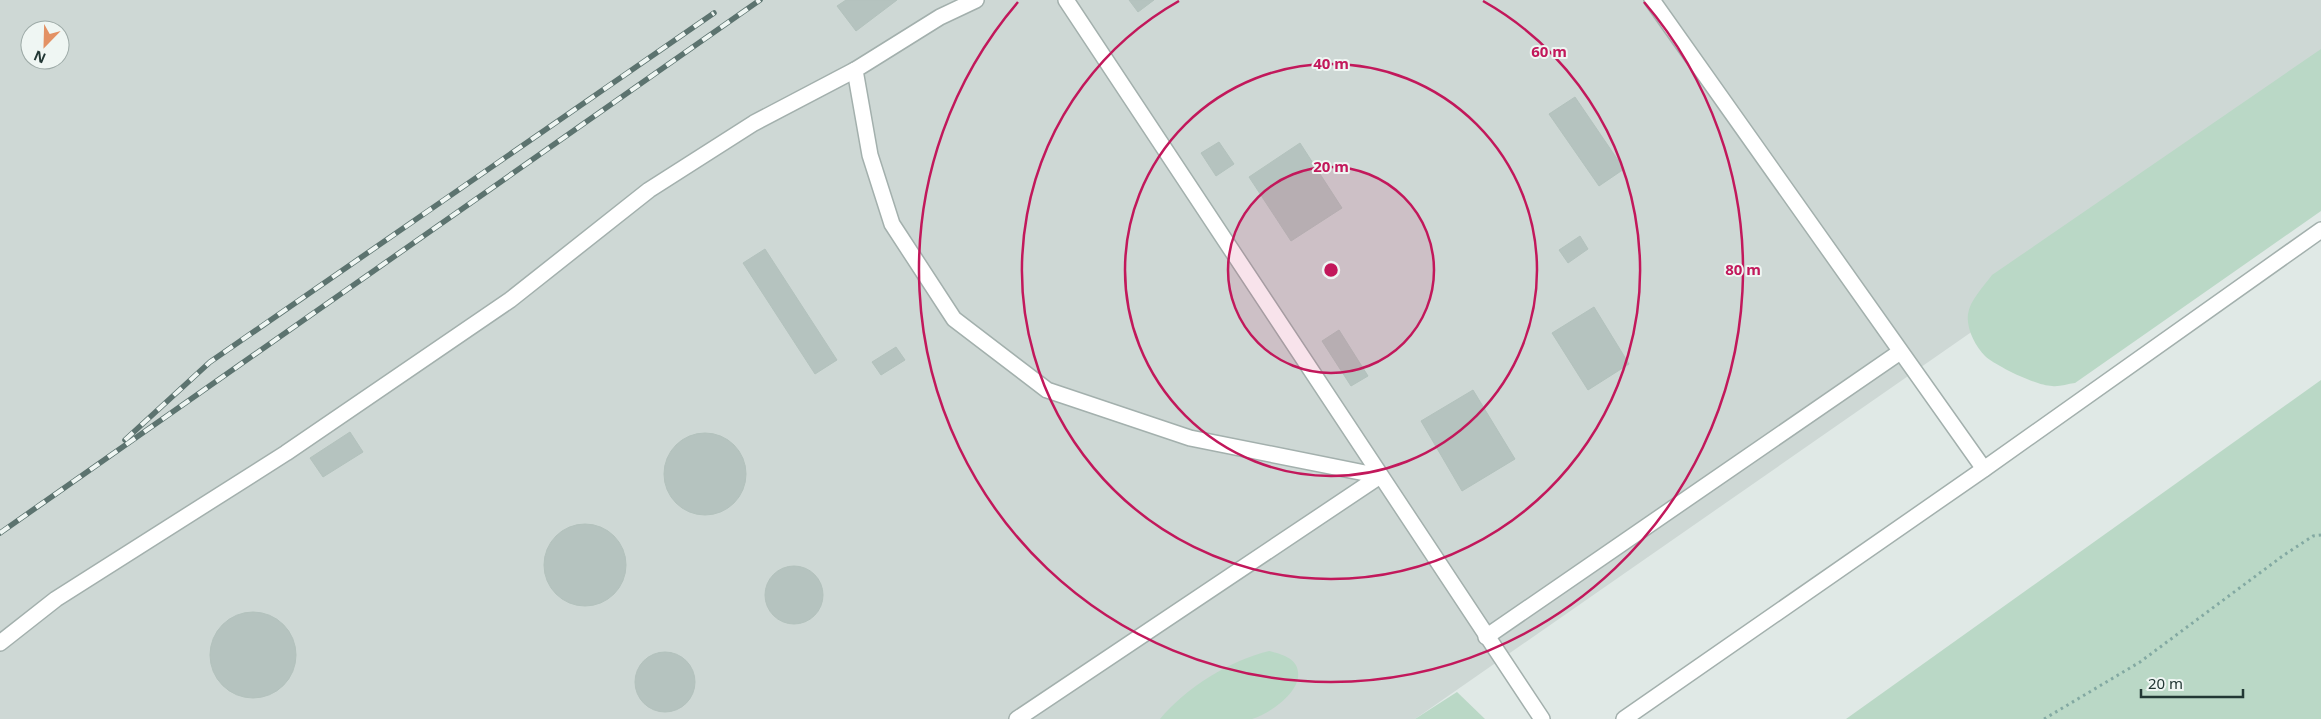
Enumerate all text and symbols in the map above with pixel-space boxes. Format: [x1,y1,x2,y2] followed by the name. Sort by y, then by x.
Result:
[20,20,70,70] north arrow
[1531,41,1567,61] text: 60 m
[31,46,49,68] text: N
[1313,53,1349,73] text: 40 m
[1313,156,1349,176] text: 20 m
[1725,259,1761,279] text: 80 m
[1322,261,1340,279] centre of rings
[2141,666,2244,698] scale bar
[2148,673,2183,693] text: 20 m

